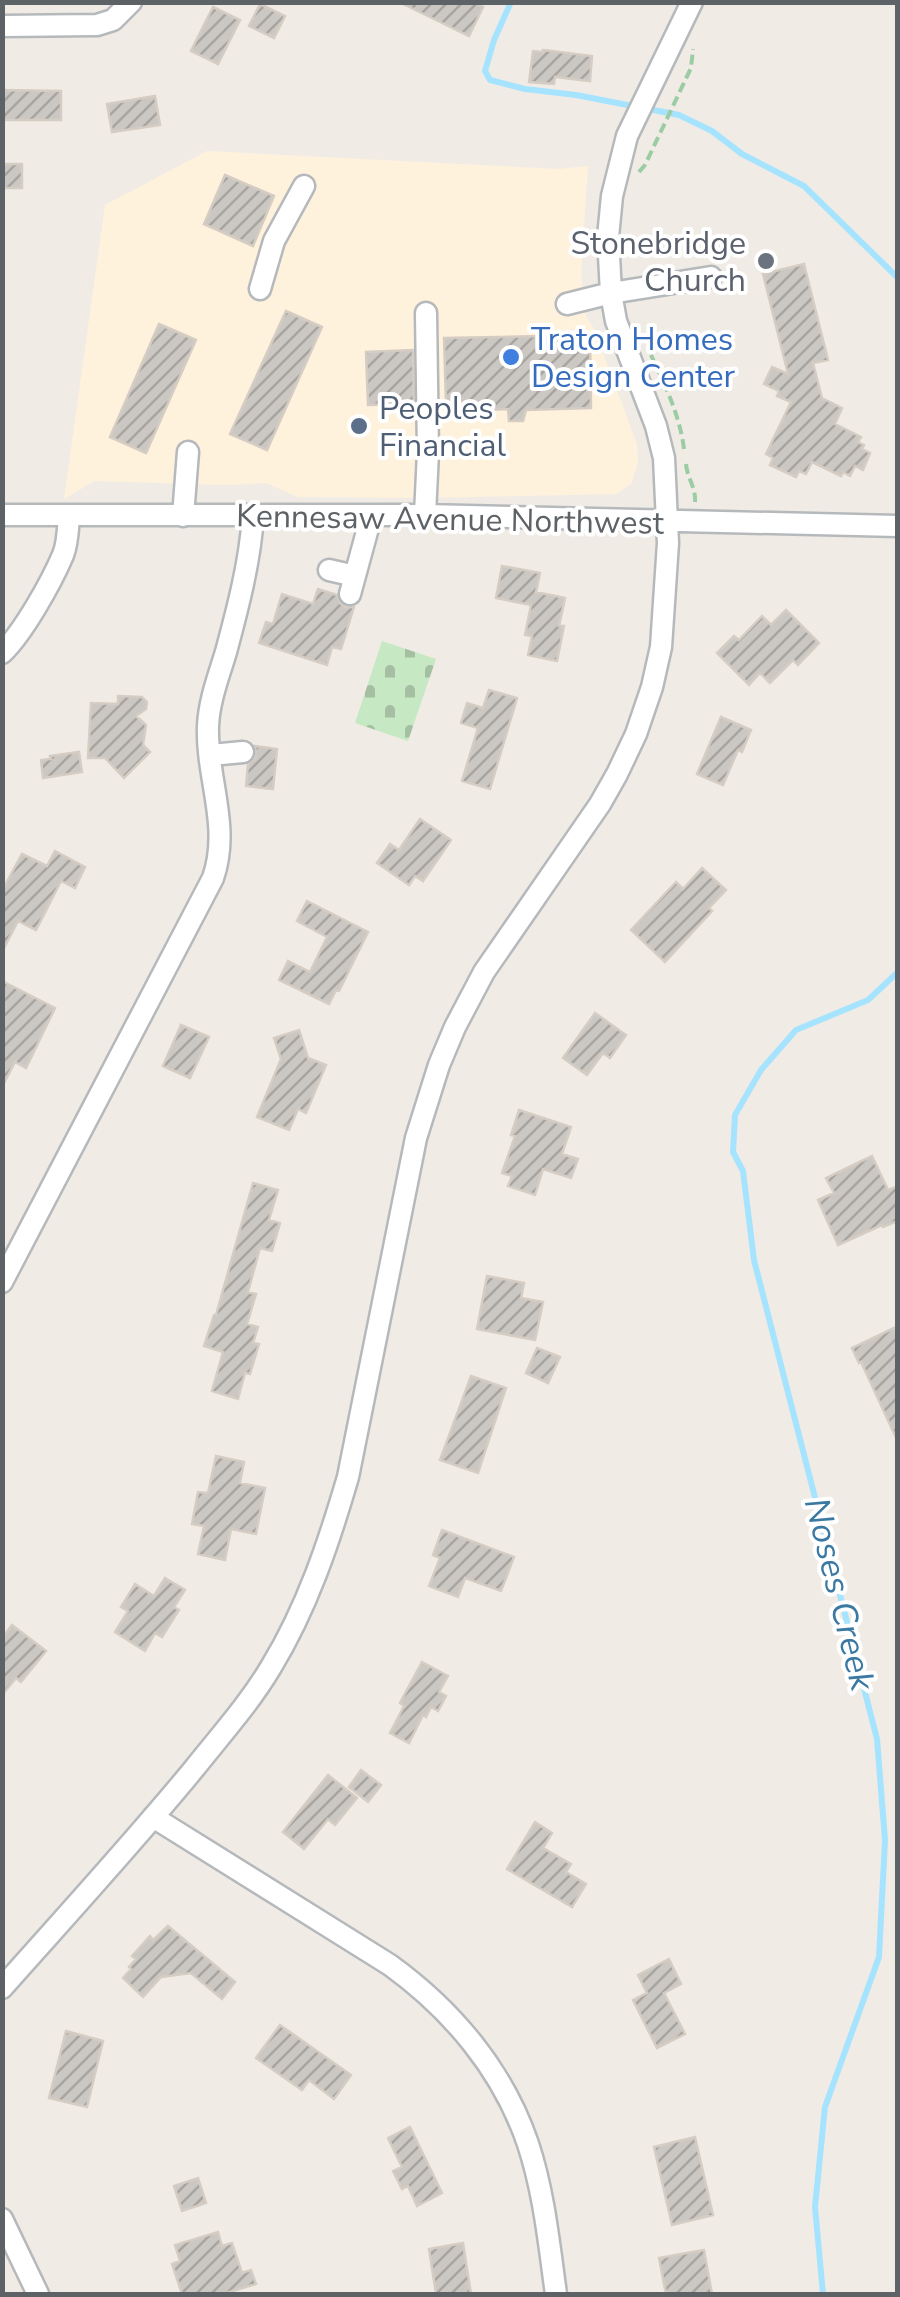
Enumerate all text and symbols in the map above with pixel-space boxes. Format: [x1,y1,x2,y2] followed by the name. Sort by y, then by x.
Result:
[570,222,746,302] place label: Stonebridge Church
[755,250,777,272] marker: Stonebridge Church
[531,318,735,398] place label: Traton Homes Design Center
[500,346,522,368] marker: Traton Homes Design Center
[379,387,506,467] place label: Peoples Financial
[348,415,370,437] marker: Peoples Financial
[236,494,665,545] street label: Kennesaw Avenue Northwest
[793,1493,887,1697] water label: Noses Creek

